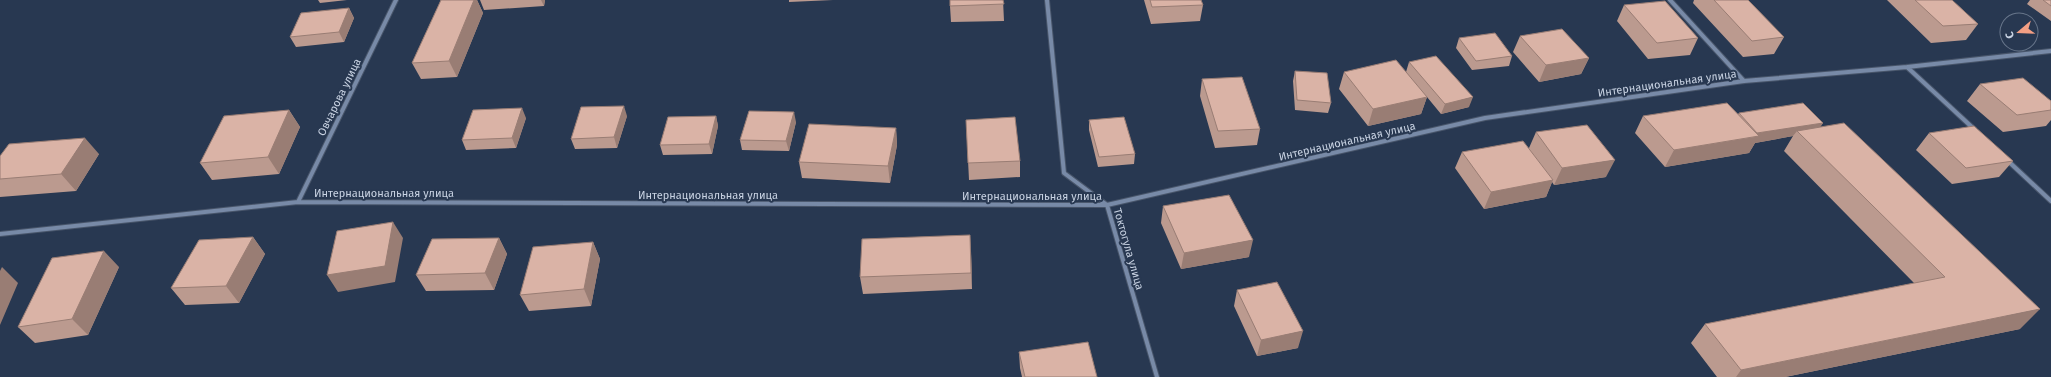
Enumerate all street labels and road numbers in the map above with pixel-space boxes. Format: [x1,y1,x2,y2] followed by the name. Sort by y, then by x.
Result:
[315,56,364,138] street label: Овчарова улица
[1597,67,1737,100] street label: Интернациональная улица
[1278,119,1417,164] street label: Интернациональная улица
[314,187,454,200] street label: Интернациональная улица
[638,189,778,202] street label: Интернациональная улица
[962,190,1102,203] street label: Интернациональная улица
[1111,207,1146,291] street label: Токтогула улица

